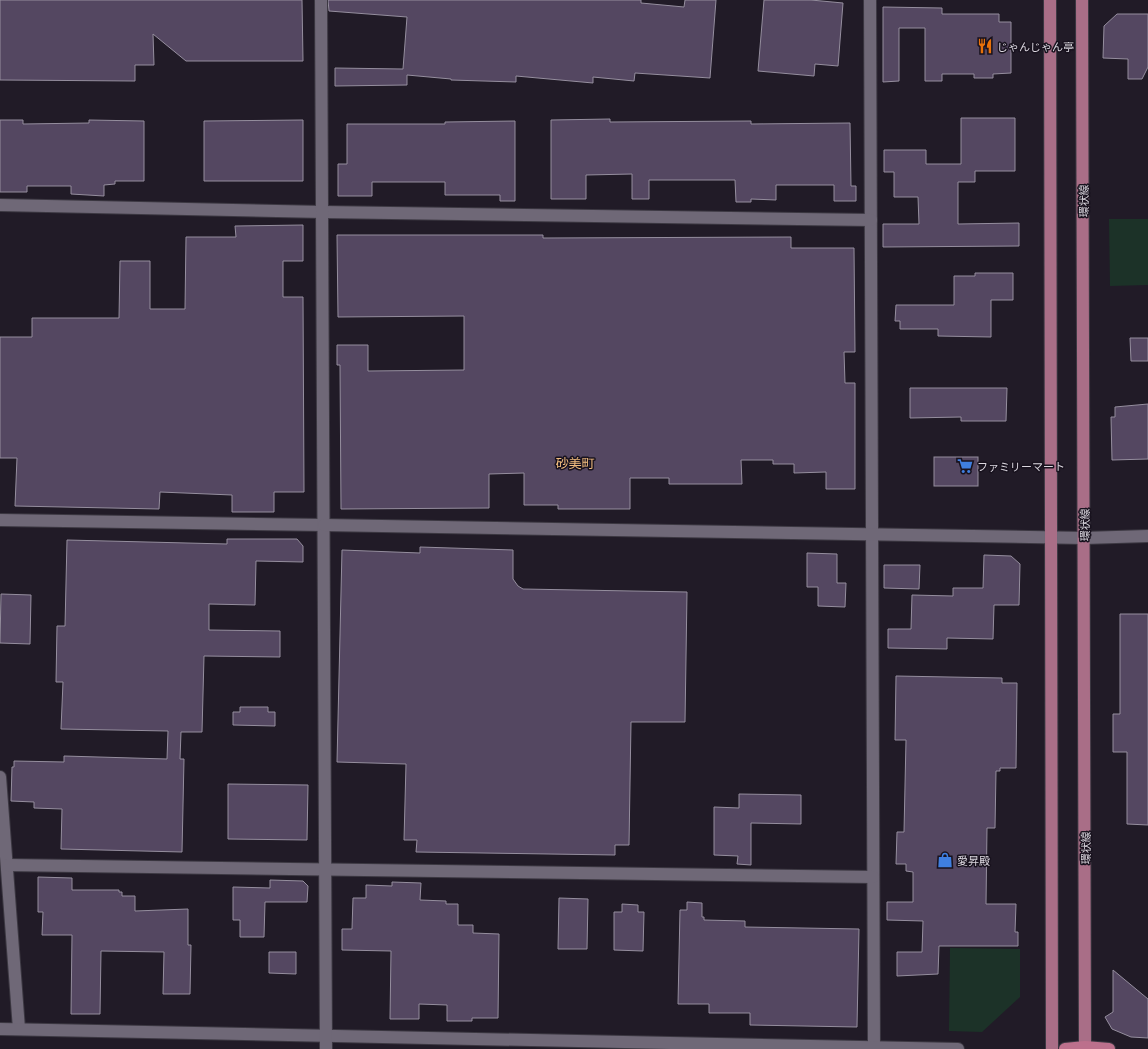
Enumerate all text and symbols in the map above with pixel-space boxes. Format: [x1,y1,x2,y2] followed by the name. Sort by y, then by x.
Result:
[976,37,994,55] restaurant icon: じゃんじゃん亭
[997,39,1074,54] place label: じゃんじゃん亭
[1076,185,1091,218] street label: 環状線
[555,454,595,472] district label: 砂美町
[956,457,974,475] supermarket icon: ファミリーマート
[977,459,1065,474] place label: ファミリーマート
[1077,509,1092,542] street label: 環状線
[1078,832,1093,865] street label: 環状線
[936,851,954,869] shop icon: 愛昇殿
[957,853,990,868] place label: 愛昇殿

